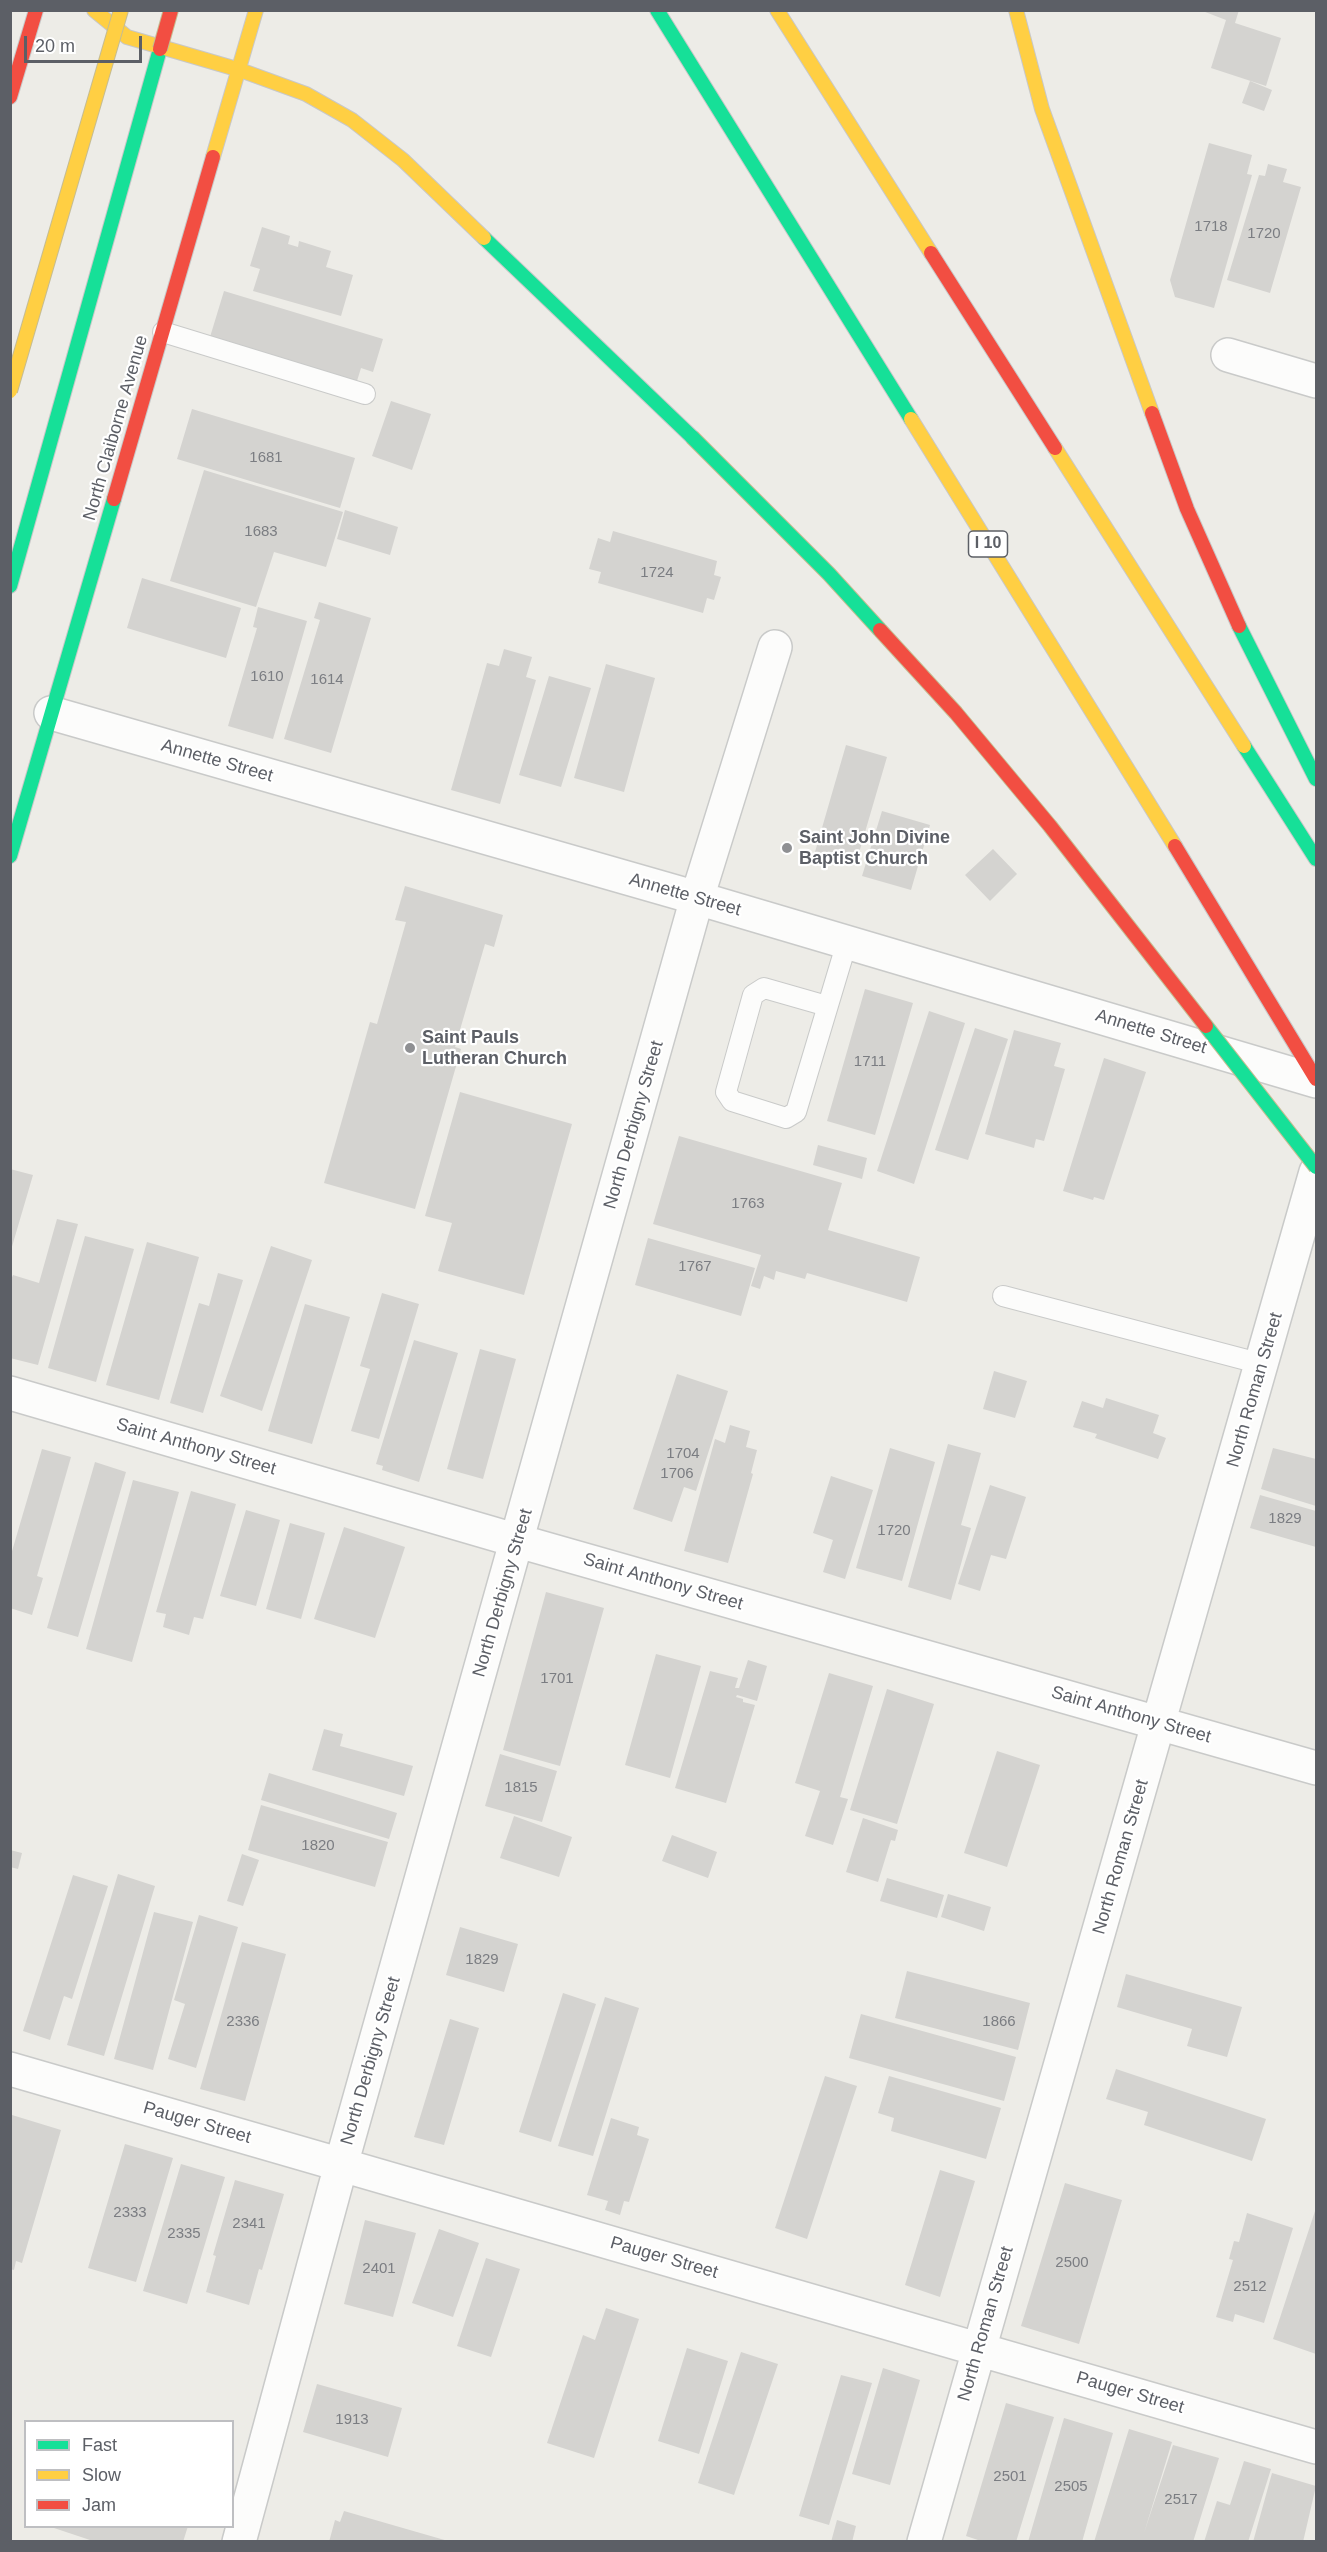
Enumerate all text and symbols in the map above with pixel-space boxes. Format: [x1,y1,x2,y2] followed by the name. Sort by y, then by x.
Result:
[27,24,146,62] scale bar
[35,36,75,56] text: 20 m
[1194,218,1228,236] house number: 1718
[1247,225,1281,243] house number: 1720
[79,333,153,523] street label: North Claiborne Avenue
[249,449,283,467] house number: 1681
[244,523,278,541] house number: 1683
[968,531,1008,557] road number: I 10
[640,564,674,582] house number: 1724
[250,668,284,686] house number: 1610
[310,671,344,689] house number: 1614
[159,735,275,787] street label: Annette Street
[799,827,950,870] place label: Saint John Divine Baptist Church
[780,841,794,855] marker: Saint John Divine Baptist Church
[627,869,743,921] street label: Annette Street
[1093,1005,1209,1059] street label: Annette Street
[422,1027,567,1070] place label: Saint Pauls Lutheran Church
[600,1038,668,1212] street label: North Derbigny Street
[403,1041,417,1055] marker: Saint Pauls Lutheran Church
[854,1053,886,1071] house number: 1711
[731,1195,765,1213] house number: 1763
[678,1258,712,1276] house number: 1767
[1223,1310,1287,1470] street label: North Roman Street
[114,1414,278,1480] street label: Saint Anthony Street
[666,1445,700,1463] house number: 1704
[660,1465,694,1483] house number: 1706
[469,1506,537,1680] street label: North Derbigny Street
[1268,1510,1302,1528] house number: 1829
[877,1522,911,1540] house number: 1720
[581,1549,745,1615] street label: Saint Anthony Street
[540,1670,574,1688] house number: 1701
[1049,1682,1213,1748] street label: Saint Anthony Street
[1089,1777,1153,1937] street label: North Roman Street
[504,1779,538,1797] house number: 1815
[301,1837,335,1855] house number: 1820
[465,1951,499,1969] house number: 1829
[337,1974,405,2148] street label: North Derbigny Street
[226,2013,260,2031] house number: 2336
[982,2013,1016,2031] house number: 1866
[141,2097,253,2149] street label: Pauger Street
[113,2204,147,2222] house number: 2333
[232,2215,266,2233] house number: 2341
[167,2225,201,2243] house number: 2335
[608,2232,720,2284] street label: Pauger Street
[954,2244,1018,2404] street label: North Roman Street
[1055,2254,1089,2272] house number: 2500
[362,2260,396,2278] house number: 2401
[1233,2278,1267,2296] house number: 2512
[1074,2367,1186,2419] street label: Pauger Street
[335,2411,369,2429] house number: 1913
[24,2420,234,2528] legend
[82,2435,117,2455] text: Fast
[82,2465,121,2485] text: Slow
[993,2468,1027,2486] house number: 2501
[1054,2478,1088,2496] house number: 2505
[1164,2491,1198,2509] house number: 2517
[82,2495,116,2515] text: Jam

